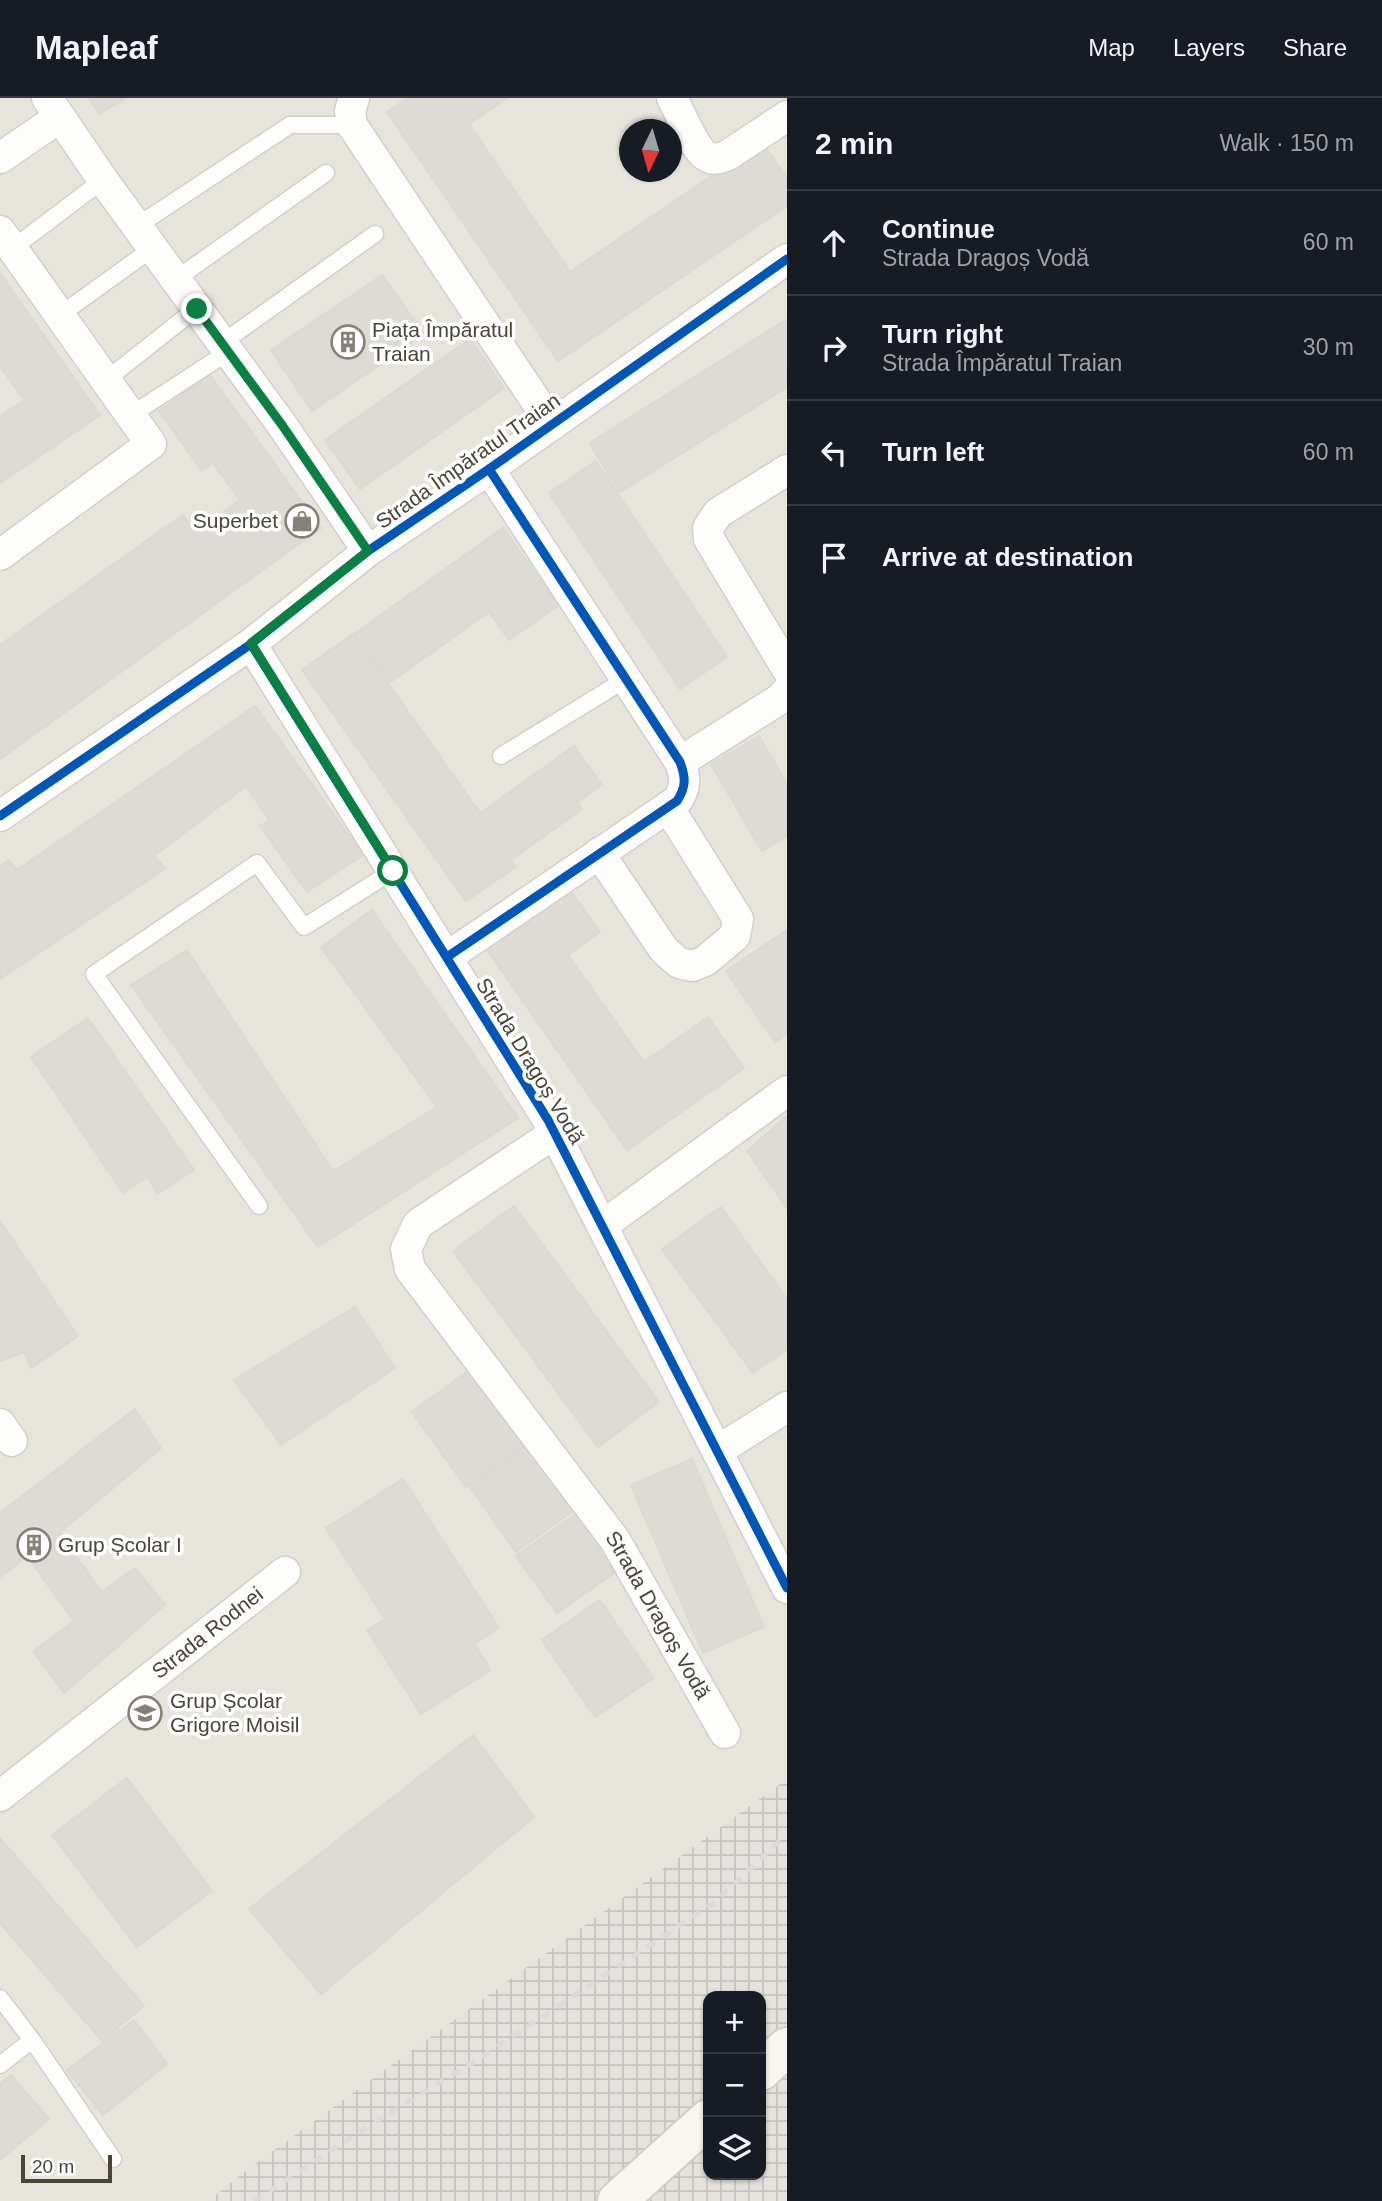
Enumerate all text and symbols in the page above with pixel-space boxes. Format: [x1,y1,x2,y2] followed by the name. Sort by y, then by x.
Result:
[35,29,158,66] text: Mapleaf
[1088,34,1135,61] text: Map
[1173,34,1245,61] text: Layers
[1283,34,1347,61] text: Share
[619,119,682,182] north arrow
[815,127,893,160] text: 2 min
[1219,130,1354,156] text: Walk · 150 m
[882,214,995,244] text: Continue
[815,224,853,262] icon: ahead
[1303,229,1354,255] text: 60 m
[882,245,1089,271] text: Strada Dragoș Vodă
[181,293,212,324] route end
[372,318,513,365] place label: Piața Împăratul Traian
[882,319,1003,349] text: Turn right
[329,323,367,361] building icon: Piața Împăratul Traian
[815,329,853,367] icon: right
[1303,334,1354,360] text: 30 m
[882,350,1122,376] text: Strada Împăratul Traian
[371,388,564,533] street label: Strada Împăratul Traian
[815,434,853,472] icon: left
[882,437,984,467] text: Turn left
[1303,439,1354,465] text: 60 m
[283,502,321,540] shop icon: Superbet
[193,509,278,532] place label: Superbet
[815,539,853,577] icon: arrive
[882,542,1133,572] text: Arrive at destination
[377,855,408,886] route start
[472,974,589,1148] street label: Strada Dragoș Vodă
[15,1526,53,1564] building icon: Grup Școlar I
[601,1526,715,1703] street label: Strada Dragoș Vodă
[58,1533,182,1556] place label: Grup Școlar I
[147,1582,267,1683] street label: Strada Rodnei
[170,1689,300,1736] place label: Grup Școlar Grigore Moisil
[126,1694,164,1732] school or university icon: Grup Școlar Grigore Moisil
[703,1991,766,2180] map controls
[703,1991,766,2054] button: +
[703,2054,766,2117] button: −
[703,2117,766,2180] button: layers
[21,2152,112,2184] scale bar
[32,2156,74,2177] text: 20 m

